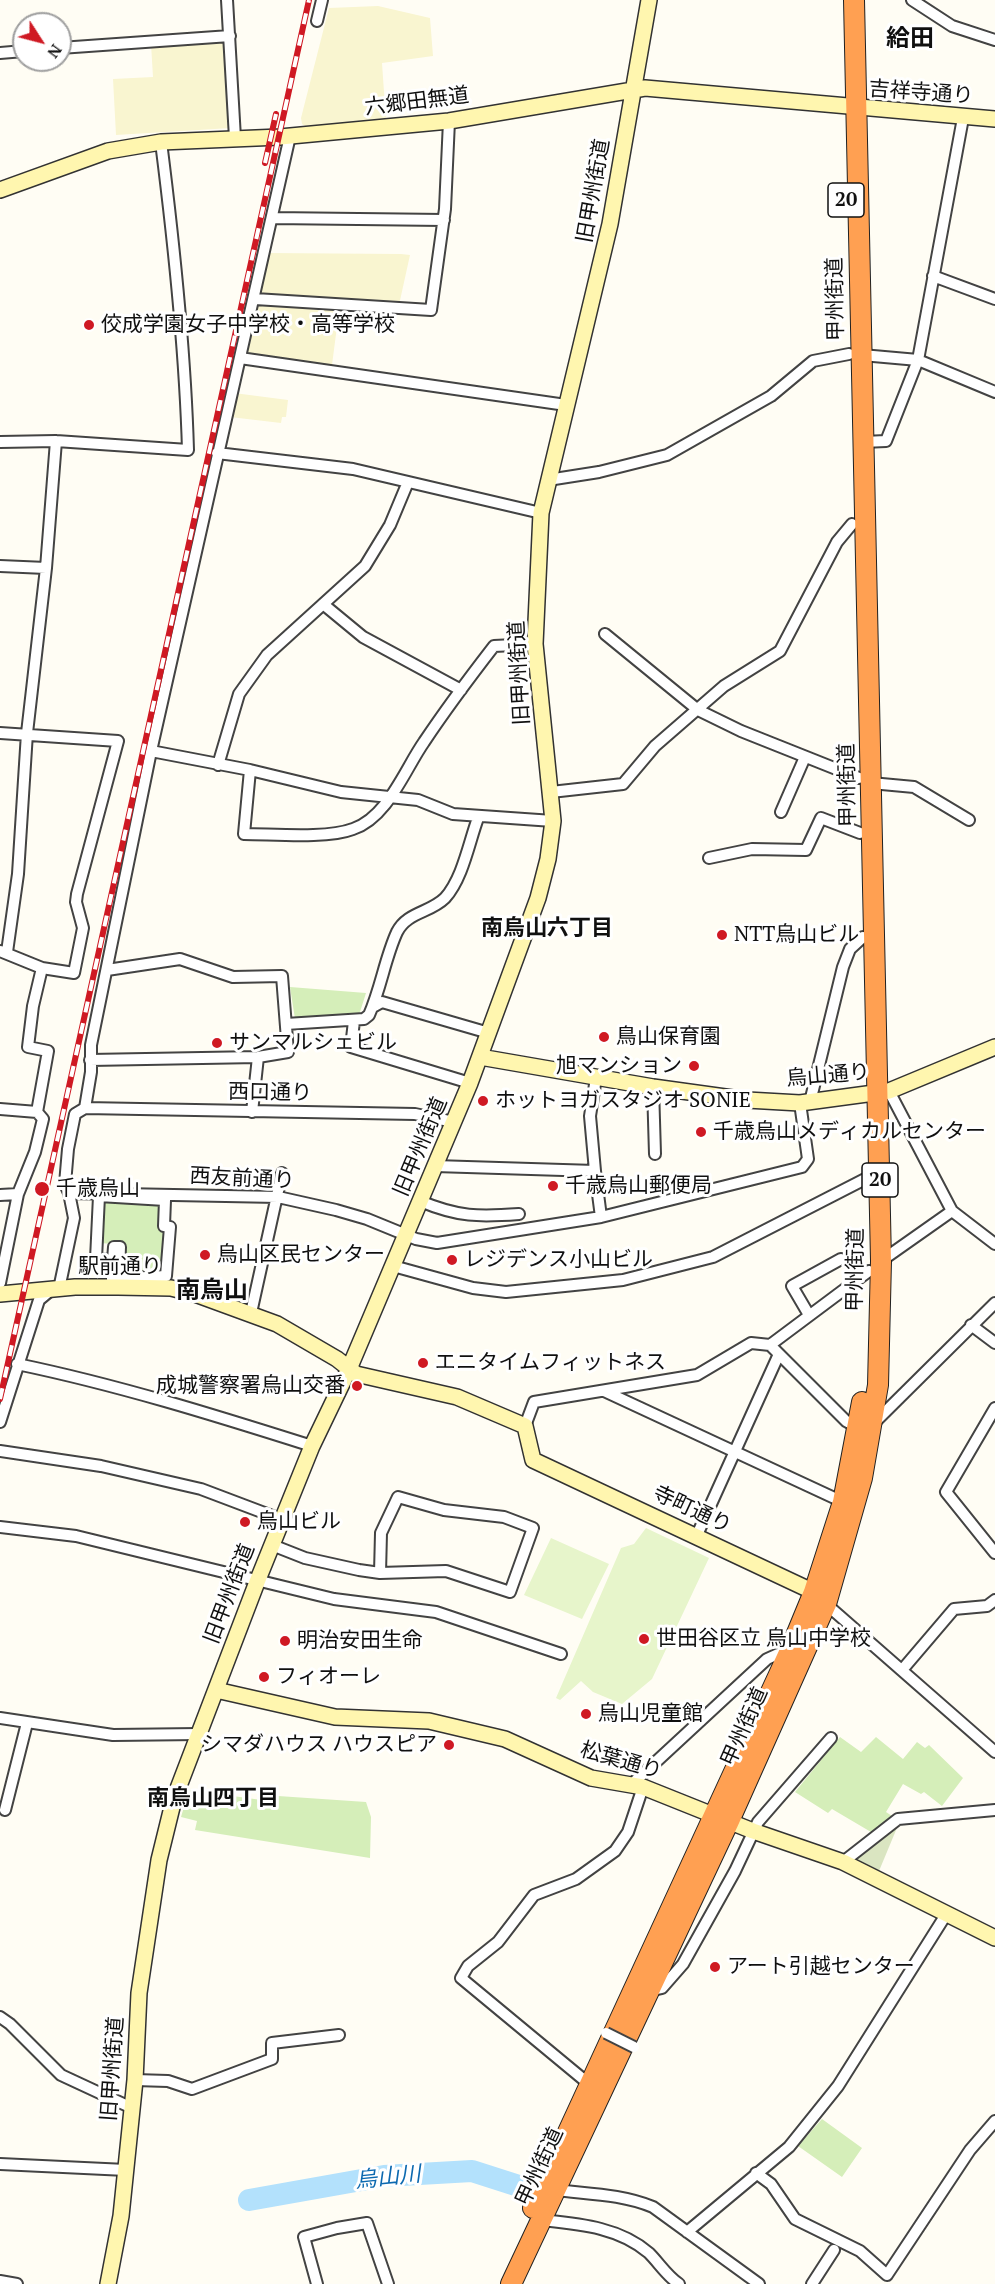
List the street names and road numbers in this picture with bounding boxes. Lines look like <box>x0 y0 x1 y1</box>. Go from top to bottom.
street label: 吉祥寺通り <box>868 77 974 109</box>
street label: 六郷田無道 <box>363 83 471 121</box>
street label: 旧甲州街道 <box>572 137 616 245</box>
road number: 20 <box>828 183 864 217</box>
street label: 甲州街道 <box>823 257 849 341</box>
street label: 旧甲州街道 <box>505 620 535 726</box>
street label: 甲州街道 <box>835 743 861 827</box>
street label: 烏山通り <box>785 1060 871 1092</box>
street label: 西口通り <box>228 1080 312 1106</box>
street label: 旧甲州街道 <box>389 1094 453 1200</box>
road number: 20 <box>862 1163 898 1197</box>
street label: 西友前通り <box>189 1164 295 1194</box>
street label: 甲州街道 <box>843 1228 869 1312</box>
street label: 駅前通り <box>78 1254 162 1280</box>
street label: 寺町通り <box>649 1481 735 1539</box>
street label: 旧甲州街道 <box>199 1540 261 1648</box>
street label: 甲州街道 <box>716 1684 774 1770</box>
street label: 松葉通り <box>577 1737 665 1785</box>
street label: 旧甲州街道 <box>97 2016 129 2122</box>
street label: 甲州街道 <box>511 2124 569 2210</box>

